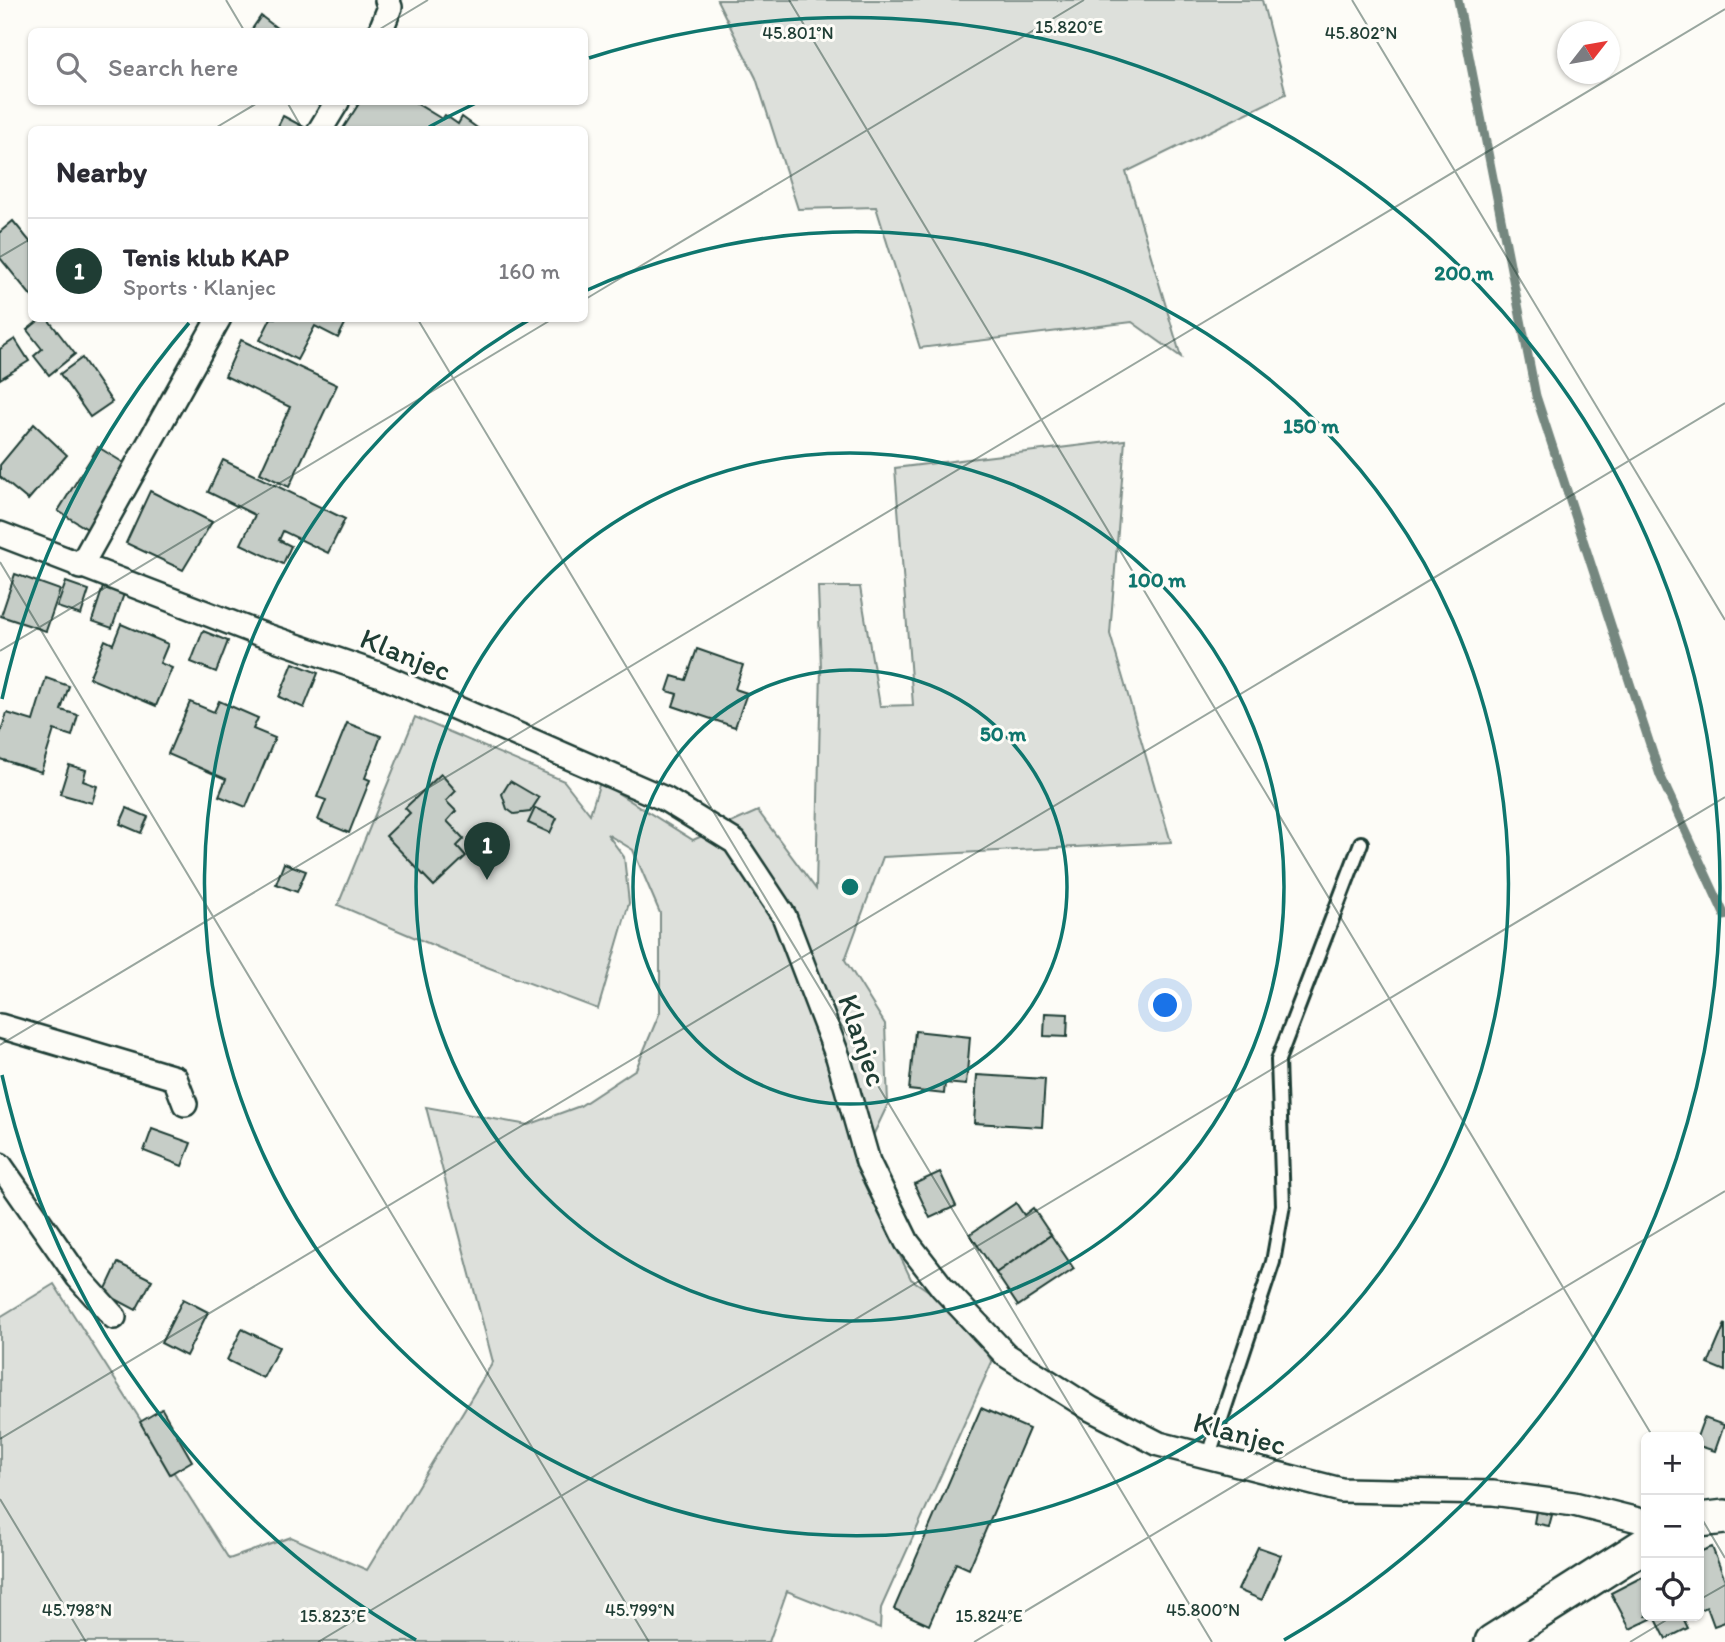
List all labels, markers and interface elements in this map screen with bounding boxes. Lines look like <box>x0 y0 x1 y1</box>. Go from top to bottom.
text: 15.820°E <box>1035 16 1103 38</box>
north arrow <box>1557 21 1620 84</box>
text: 45.801°N <box>762 22 834 44</box>
text: 45.802°N <box>1325 22 1397 44</box>
search box <box>28 28 588 105</box>
icon: search <box>52 48 90 86</box>
text: Search here <box>108 51 238 83</box>
text: Nearby <box>56 153 147 190</box>
text: Tenis klub KAP <box>123 241 289 273</box>
text: 1 <box>74 257 84 285</box>
text: 160 m <box>498 257 560 285</box>
text: 200 m <box>1434 260 1494 285</box>
text: Sports · Klanjec <box>123 273 276 301</box>
text: 150 m <box>1283 413 1339 438</box>
text: 100 m <box>1128 567 1186 592</box>
street label: Klanjec <box>355 619 457 689</box>
text: 50 m <box>980 721 1027 746</box>
pin: 1 <box>464 822 510 880</box>
centre of rings <box>838 875 862 899</box>
your location <box>1148 988 1182 1022</box>
street label: Klanjec <box>830 989 896 1091</box>
street label: Klanjec <box>1189 1403 1291 1463</box>
map controls <box>1641 1432 1704 1621</box>
button: + <box>1641 1432 1704 1495</box>
button: − <box>1641 1495 1704 1558</box>
button: locate <box>1641 1558 1704 1621</box>
text: 45.798°N <box>42 1599 112 1621</box>
text: 45.799°N <box>605 1599 675 1621</box>
text: 45.800°N <box>1166 1599 1240 1621</box>
text: 15.823°E <box>300 1605 366 1627</box>
text: 15.824°E <box>955 1605 1023 1627</box>

